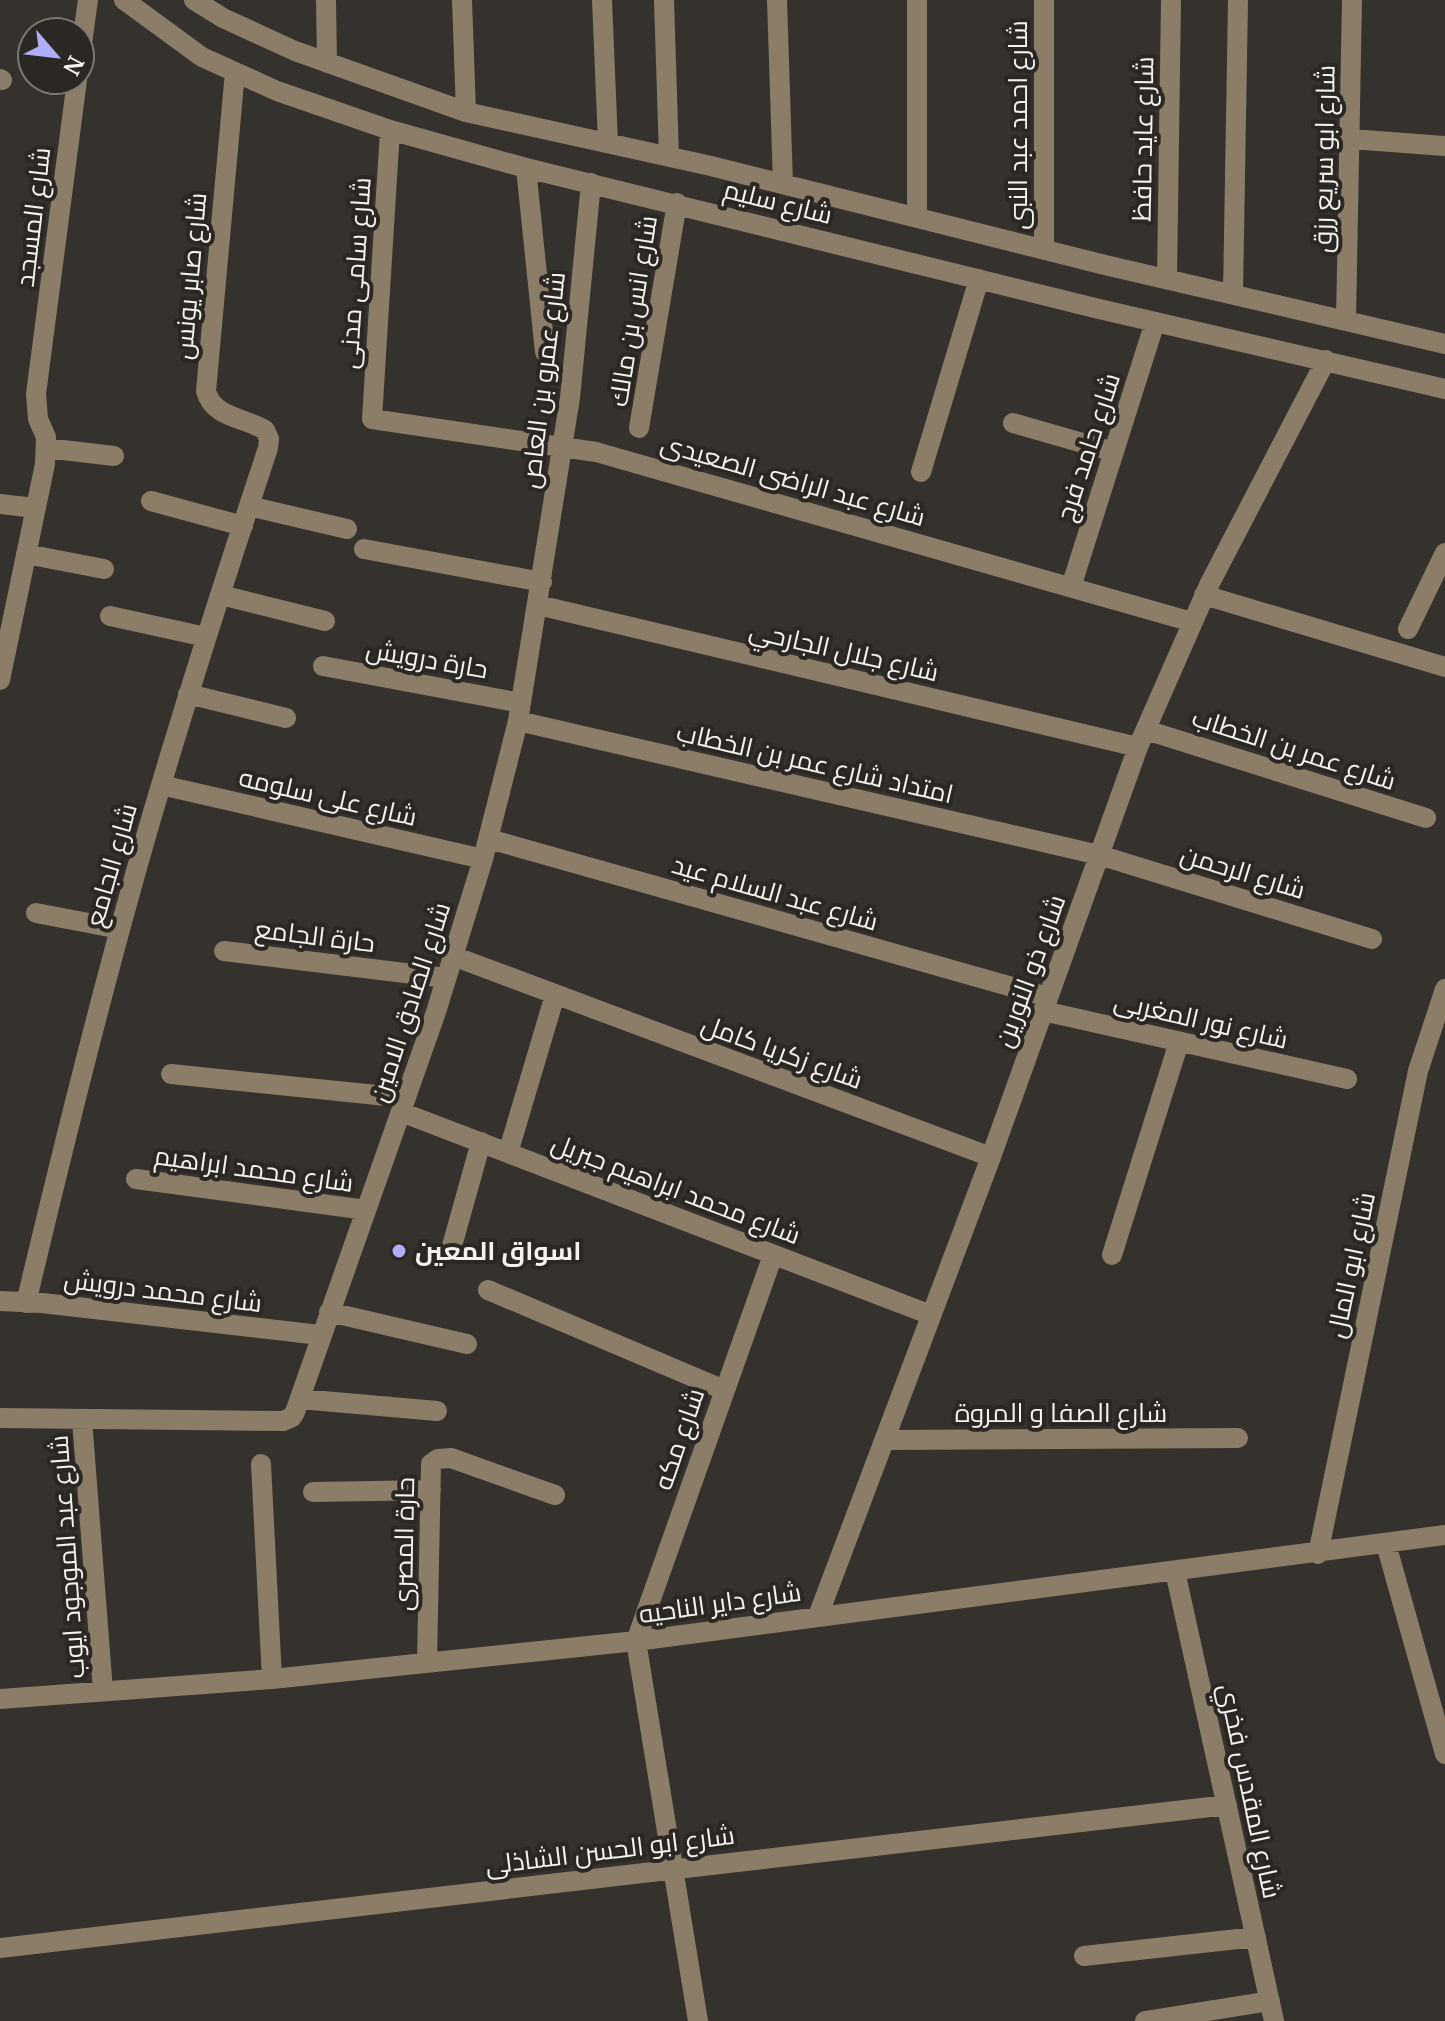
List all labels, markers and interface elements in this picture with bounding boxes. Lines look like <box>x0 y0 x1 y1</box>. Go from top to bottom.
north arrow <box>16 16 96 96</box>
street label: شارع احمد عبد النبى <box>1001 20 1035 230</box>
text: N <box>57 51 90 80</box>
street label: شارع عايد حافظ <box>1125 56 1161 222</box>
street label: شارع ابو سريع رزق <box>1305 65 1343 253</box>
street label: شارع المسجد <box>8 145 58 289</box>
street label: شارع سليم <box>720 172 836 233</box>
street label: شارع سامى مدنى <box>331 176 379 370</box>
street label: شارع صابر يونس <box>166 191 214 361</box>
street label: شارع انس بن مالك <box>601 213 665 409</box>
street label: شارع عمرو بن العاص <box>513 270 573 490</box>
street label: شارع حامد فرج <box>1048 368 1128 526</box>
street label: شارع عبد الراضى الصعيدى <box>657 426 929 534</box>
street label: شارع جلال الجارحي <box>745 613 942 693</box>
street label: حارة درويش <box>364 632 491 685</box>
street label: شارع عمر بن الخطاب <box>1188 700 1400 798</box>
street label: امتداد شارع عمر بن الخطاب <box>673 715 957 811</box>
street label: شارع على سلومه <box>236 760 420 834</box>
street label: شارع الجامع <box>77 799 145 931</box>
street label: شارع الرحمن <box>1177 837 1309 907</box>
street label: شارع عبد السلام عيد <box>668 847 882 940</box>
street label: شارع ذو النورين <box>987 890 1073 1052</box>
street label: شارع الصادق الامين <box>362 898 458 1106</box>
street label: حارة الجامع <box>253 912 377 960</box>
street label: شارع نور المغربى <box>1111 983 1291 1057</box>
street label: شارع زكريا كامل <box>697 1007 867 1097</box>
street label: شارع محمد ابراهيم جبريل <box>546 1126 805 1253</box>
street label: شارع محمد ابراهيم <box>152 1138 356 1201</box>
street label: شارع ابو المال <box>1319 1189 1383 1341</box>
place label: اسواق المعين <box>415 1234 581 1267</box>
marker: اسواق المعين <box>390 1242 408 1260</box>
street label: شارع محمد درويش <box>62 1262 264 1320</box>
street label: شارع مكه <box>646 1384 712 1494</box>
street label: شارع الصفا و المروة <box>955 1396 1167 1430</box>
street label: شارع عبد الموجود ايوب <box>42 1434 92 1680</box>
street label: حارة المصرى <box>386 1477 421 1611</box>
street label: شارع داير الناحيه <box>637 1575 803 1631</box>
street label: شارع المقدس فخري <box>1208 1680 1289 1902</box>
street label: شارع ابو الحسن الشاذلى <box>483 1818 737 1882</box>

